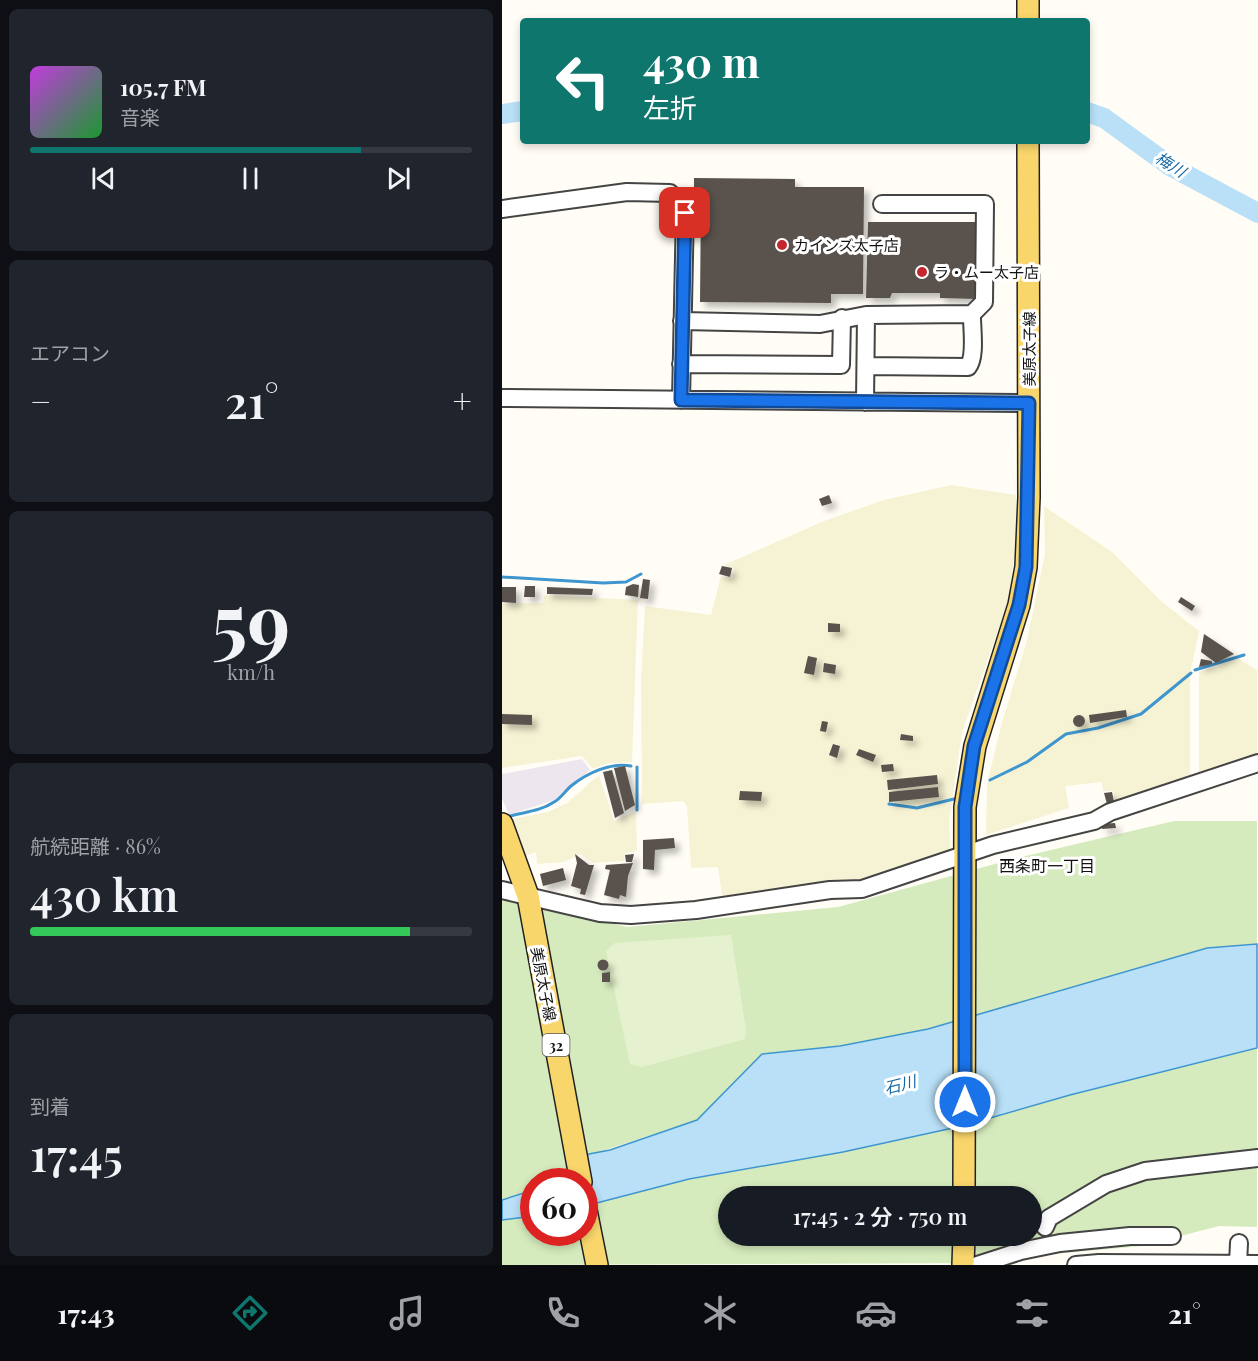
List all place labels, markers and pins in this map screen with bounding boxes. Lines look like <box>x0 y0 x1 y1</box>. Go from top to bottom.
pin <box>659 187 710 238</box>
place label: カインズ太子店 <box>794 235 899 255</box>
marker: カインズ太子店 <box>775 238 789 252</box>
place label: ラ・ムー太子店 <box>934 262 1039 282</box>
marker: ラ・ムー太子店 <box>915 265 929 279</box>

